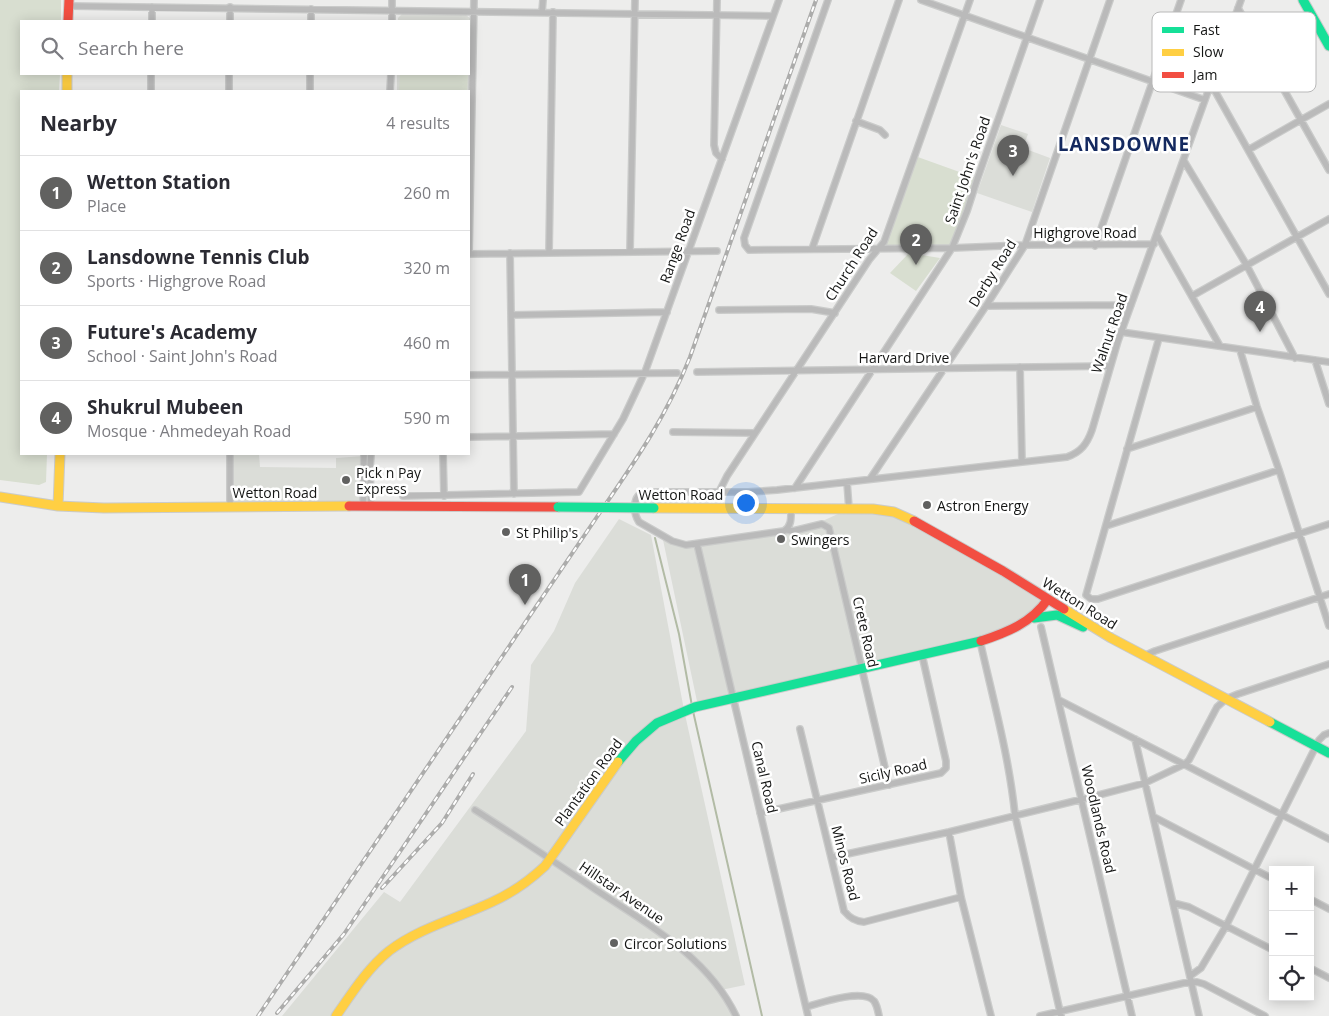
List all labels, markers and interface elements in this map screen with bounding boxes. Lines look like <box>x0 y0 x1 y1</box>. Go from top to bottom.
legend <box>1152 12 1316 92</box>
search box <box>20 20 470 75</box>
text: Fast <box>1193 20 1220 39</box>
icon: search <box>38 34 66 62</box>
text: Search here <box>78 35 184 61</box>
text: Slow <box>1193 42 1224 61</box>
text: Jam <box>1191 65 1218 84</box>
text: Nearby <box>40 109 117 137</box>
text: 4 results <box>386 112 450 134</box>
street label: Saint John's Road <box>940 114 994 226</box>
district label: LANSDOWNE <box>1058 131 1190 157</box>
pin: 3 <box>997 135 1029 176</box>
text: Wetton Station <box>87 169 231 195</box>
text: 1 <box>51 182 61 204</box>
text: 260 m <box>404 182 450 204</box>
text: Place <box>87 195 126 217</box>
street label: Range Road <box>655 206 699 286</box>
street label: Highgrove Road <box>1033 223 1137 242</box>
street label: Church Road <box>820 224 882 304</box>
pin: 2 <box>900 224 932 265</box>
street label: Derby Road <box>964 236 1020 310</box>
text: Lansdowne Tennis Club <box>87 244 310 270</box>
text: 2 <box>51 257 61 279</box>
text: 320 m <box>404 257 450 279</box>
text: Sports · Highgrove Road <box>87 270 266 292</box>
street label: Walnut Road <box>1086 290 1132 376</box>
pin: 4 <box>1244 291 1276 332</box>
text: Future's Academy <box>87 319 257 345</box>
text: 3 <box>51 332 61 354</box>
text: 460 m <box>404 332 450 354</box>
text: School · Saint John's Road <box>87 345 277 367</box>
street label: Harvard Drive <box>859 348 950 367</box>
text: Shukrul Mubeen <box>87 394 243 420</box>
text: 4 <box>51 407 61 429</box>
text: 590 m <box>404 407 450 429</box>
text: Mosque · Ahmedeyah Road <box>87 420 291 442</box>
place label: Pick n Pay Express <box>356 463 422 498</box>
marker: Pick n Pay Express <box>340 474 352 486</box>
street label: Wetton Road <box>233 483 317 502</box>
street label: Wetton Road <box>639 485 723 504</box>
your location <box>733 490 759 516</box>
place label: Astron Energy <box>937 496 1029 515</box>
marker: Astron Energy <box>921 499 933 511</box>
place label: St Philip's <box>516 523 579 542</box>
marker: St Philip's <box>500 526 512 538</box>
place label: Swingers <box>791 530 850 549</box>
marker: Swingers <box>775 533 787 545</box>
pin: 1 <box>509 564 541 605</box>
street label: Wetton Road <box>1039 572 1121 634</box>
street label: Crete Road <box>849 595 883 669</box>
street label: Plantation Road <box>550 734 626 830</box>
street label: Canal Road <box>747 739 783 815</box>
street label: Sicily Road <box>857 754 929 788</box>
street label: Woodlands Road <box>1077 763 1121 875</box>
street label: Minos Road <box>827 823 865 903</box>
street label: Hillstar Avenue <box>576 857 668 927</box>
map controls <box>1269 866 1314 1001</box>
button: + <box>1269 866 1314 911</box>
button: − <box>1269 911 1314 956</box>
place label: Circor Solutions <box>624 934 727 953</box>
marker: Circor Solutions <box>608 937 620 949</box>
button: locate <box>1269 956 1314 1001</box>

